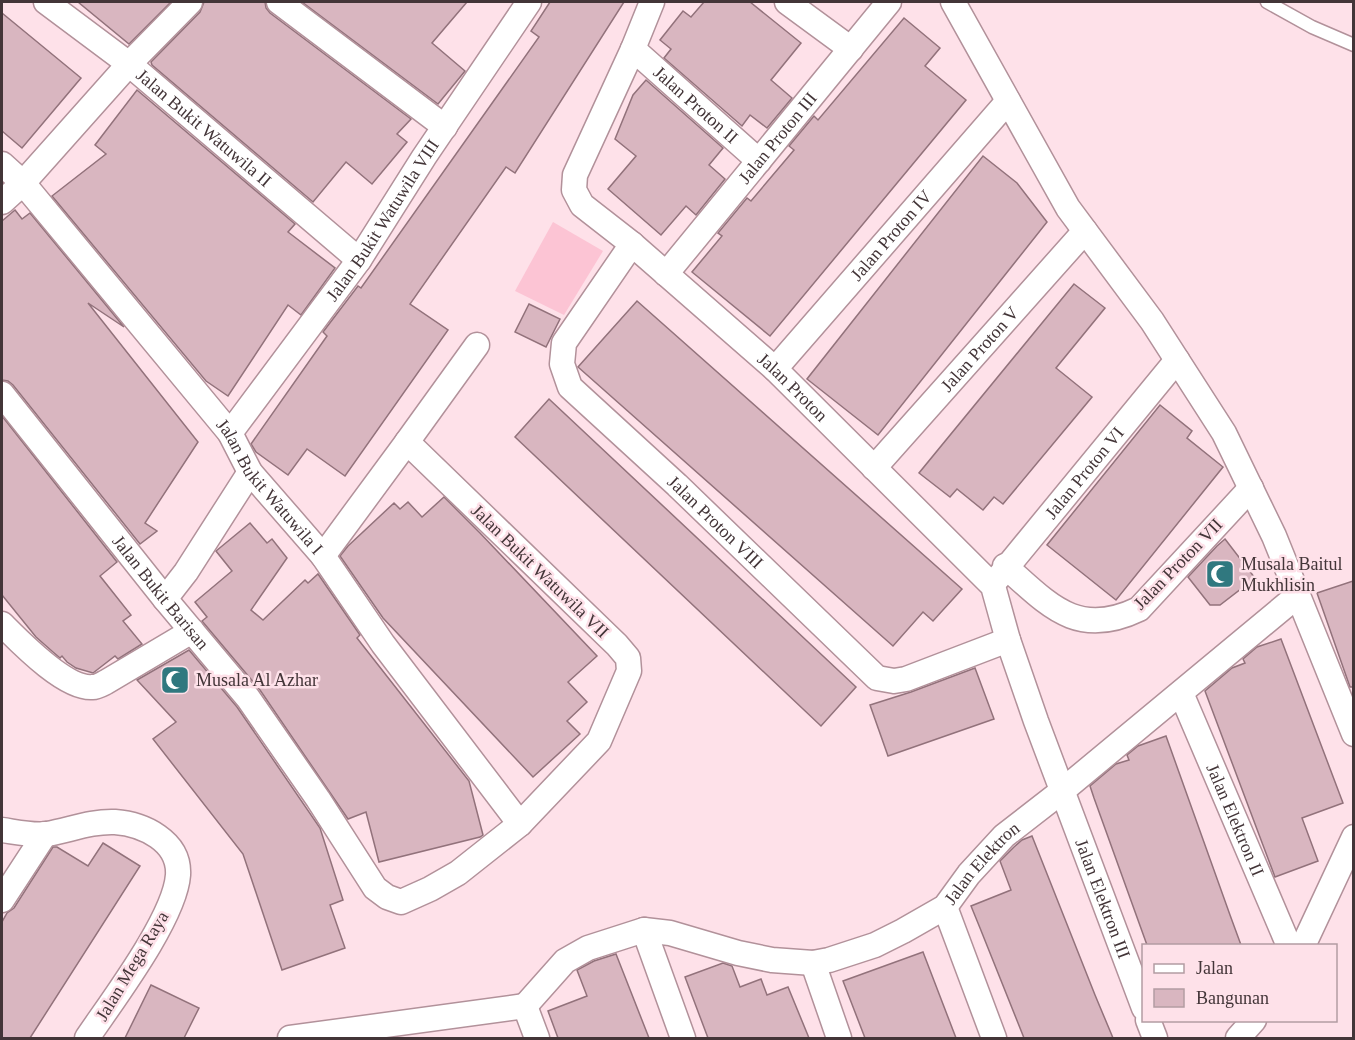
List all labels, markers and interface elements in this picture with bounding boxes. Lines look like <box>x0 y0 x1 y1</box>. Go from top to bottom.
street label: Jalan Proton II <box>650 62 742 148</box>
street label: Jalan Bukit Watuwila II <box>132 65 275 191</box>
street label: Jalan Proton III <box>734 88 821 188</box>
street label: Jalan Bukit Watuwila VIII <box>322 136 443 305</box>
street label: Jalan Proton IV <box>846 186 936 285</box>
street label: Jalan Proton V <box>937 303 1023 396</box>
street label: Jalan Proton <box>754 349 832 425</box>
street label: Jalan Bukit Watuwila I <box>213 415 327 558</box>
street label: Jalan Proton VI <box>1041 423 1128 523</box>
street label: Jalan Proton VIII <box>664 472 767 573</box>
street label: Jalan Bukit Watuwila VII <box>467 500 613 642</box>
street label: Jalan Proton VII <box>1130 514 1226 614</box>
street label: Jalan Bukit Barisan <box>108 531 213 653</box>
place label: Musala Baitul Mukhlisin <box>1241 554 1343 595</box>
mosque icon: Musala Baitul Mukhlisin <box>1204 558 1236 590</box>
mosque icon: Musala Al Azhar <box>159 664 191 696</box>
place label: Musala Al Azhar <box>196 670 318 690</box>
street label: Jalan Elektron II <box>1202 761 1268 879</box>
street label: Jalan Elektron <box>940 818 1023 908</box>
street label: Jalan Elektron III <box>1071 836 1134 961</box>
street label: Jalan Mega Raya <box>92 908 172 1024</box>
legend <box>1142 944 1337 1022</box>
text: Jalan <box>1196 958 1233 978</box>
text: Bangunan <box>1196 988 1269 1008</box>

